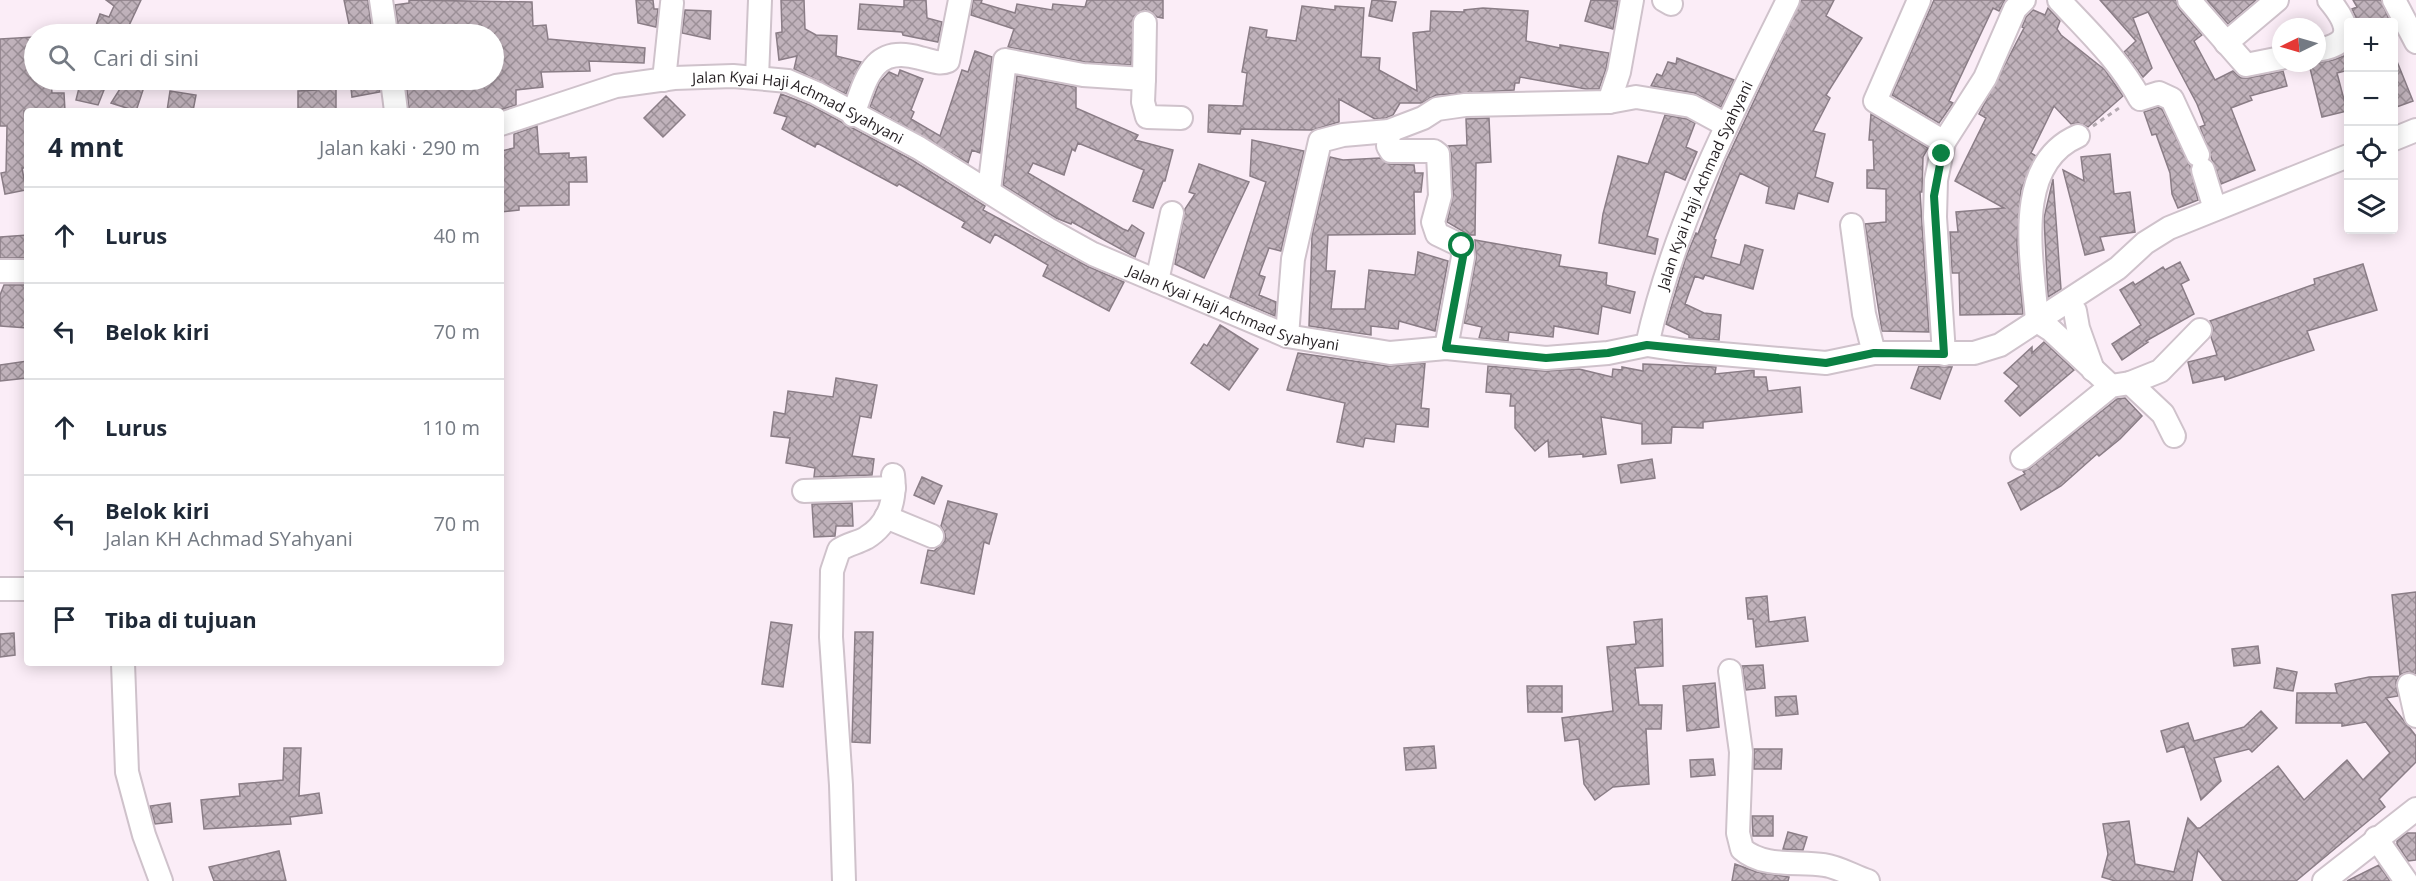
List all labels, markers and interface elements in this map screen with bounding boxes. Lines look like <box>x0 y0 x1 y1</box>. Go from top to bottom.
north arrow <box>2272 18 2326 72</box>
map controls <box>2344 18 2398 234</box>
button: + <box>2344 18 2398 72</box>
search box <box>24 24 504 90</box>
icon: search <box>45 41 78 74</box>
text: Cari di sini <box>93 42 199 72</box>
street label: Jalan Kyai Haji Achmad Syahyani <box>690 66 907 148</box>
button: − <box>2344 72 2398 126</box>
street label: Jalan Kyai Haji Achmad Syahyani <box>1652 77 1757 294</box>
button: locate <box>2344 126 2398 180</box>
text: 4 mnt <box>48 129 124 165</box>
text: Jalan kaki · 290 m <box>319 134 480 161</box>
route end <box>1928 140 1954 166</box>
button: layers <box>2344 180 2398 234</box>
icon: ahead <box>48 219 81 252</box>
text: Lurus <box>105 220 167 250</box>
text: 40 m <box>433 222 480 249</box>
route start <box>1448 232 1474 258</box>
street label: Jalan Kyai Haji Achmad Syahyani <box>1123 259 1341 354</box>
icon: left <box>48 315 81 348</box>
text: Belok kiri <box>105 316 210 346</box>
text: 70 m <box>433 318 480 345</box>
icon: ahead <box>48 411 81 444</box>
text: Lurus <box>105 412 167 442</box>
text: 110 m <box>422 414 480 441</box>
text: Belok kiri <box>105 495 210 525</box>
icon: left <box>48 507 81 540</box>
text: 70 m <box>433 510 480 537</box>
text: Jalan KH Achmad SYahyani <box>105 525 353 552</box>
icon: arrive <box>48 603 81 636</box>
text: Tiba di tujuan <box>105 604 257 634</box>

